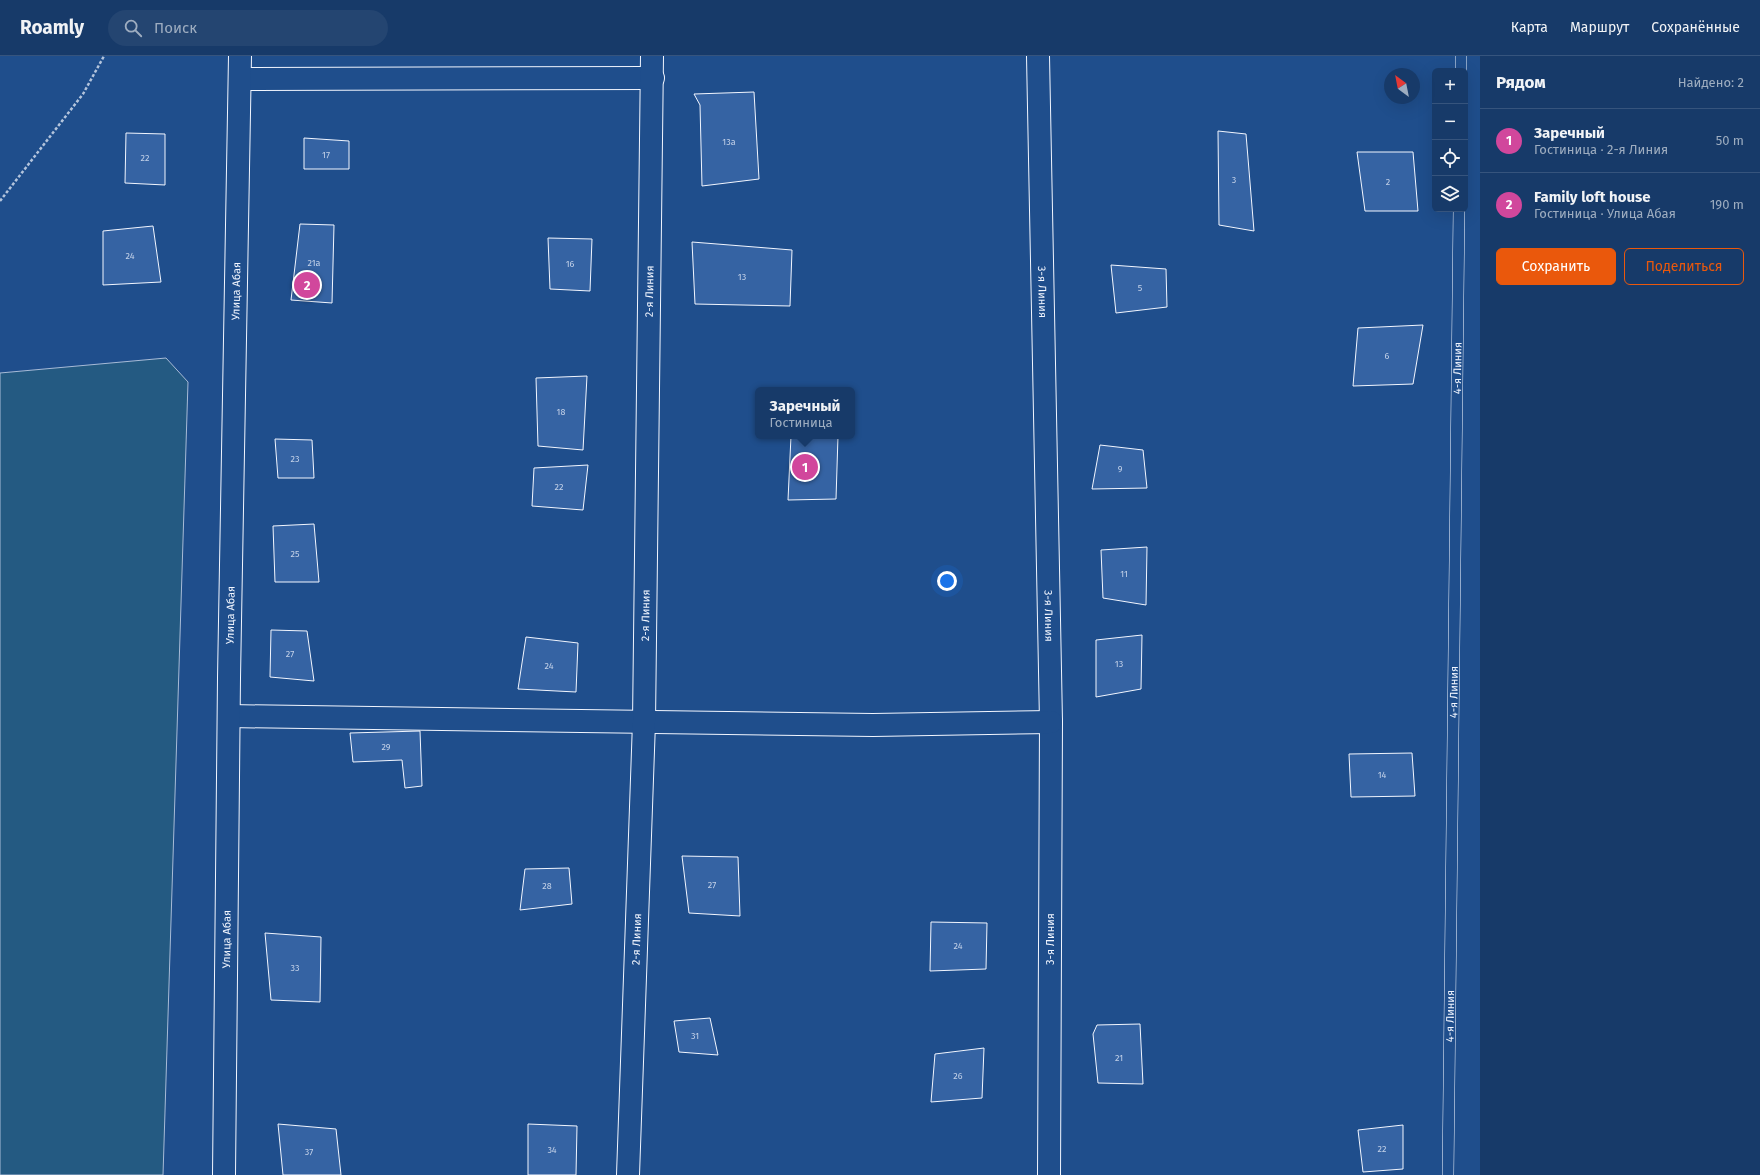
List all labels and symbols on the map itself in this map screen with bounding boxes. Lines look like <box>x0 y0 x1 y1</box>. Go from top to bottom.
north arrow <box>1384 68 1420 104</box>
house number: 13а <box>722 137 736 147</box>
house number: 17 <box>322 150 330 160</box>
house number: 22 <box>141 153 149 163</box>
house number: 3 <box>1232 175 1236 185</box>
house number: 2 <box>1386 177 1390 187</box>
house number: 24 <box>125 251 135 261</box>
house number: 21а <box>307 258 321 268</box>
house number: 16 <box>566 259 575 269</box>
street label: Улица Абая <box>229 262 243 320</box>
street label: 2-я Линия <box>643 265 656 317</box>
street label: 3-я Линия <box>1035 266 1049 318</box>
pin: 2 <box>294 270 320 300</box>
house number: 13 <box>738 272 746 282</box>
house number: 5 <box>1138 283 1143 293</box>
street label: 4-я Линия <box>1451 342 1464 394</box>
house number: 6 <box>1385 351 1390 361</box>
house number: 18 <box>557 407 565 417</box>
pin: 1 <box>792 452 818 482</box>
house number: 23 <box>291 454 299 464</box>
house number: 9 <box>1118 464 1123 474</box>
house number: 22 <box>555 482 563 492</box>
house number: 25 <box>291 549 300 559</box>
house number: 11 <box>1120 569 1128 579</box>
your location <box>937 571 957 591</box>
street label: Улица Абая <box>224 586 238 644</box>
street label: 2-я Линия <box>639 589 653 641</box>
street label: 3-я Линия <box>1041 590 1055 642</box>
house number: 27 <box>286 649 294 659</box>
house number: 13 <box>1115 659 1123 669</box>
house number: 24 <box>544 661 554 671</box>
street label: 4-я Линия <box>1447 666 1461 718</box>
house number: 29 <box>381 742 391 752</box>
house number: 14 <box>1378 770 1387 780</box>
house number: 27 <box>708 880 716 890</box>
house number: 28 <box>542 881 552 891</box>
street label: Улица Абая <box>220 910 234 968</box>
street label: 2-я Линия <box>629 913 644 965</box>
street label: 3-я Линия <box>1044 913 1057 965</box>
house number: 24 <box>953 941 963 951</box>
house number: 33 <box>291 963 299 973</box>
street label: 4-я Линия <box>1444 990 1457 1042</box>
house number: 31 <box>691 1031 699 1041</box>
house number: 21 <box>1115 1053 1123 1063</box>
house number: 26 <box>953 1071 963 1081</box>
house number: 22 <box>1378 1144 1386 1154</box>
house number: 34 <box>547 1145 557 1155</box>
house number: 37 <box>305 1147 313 1157</box>

